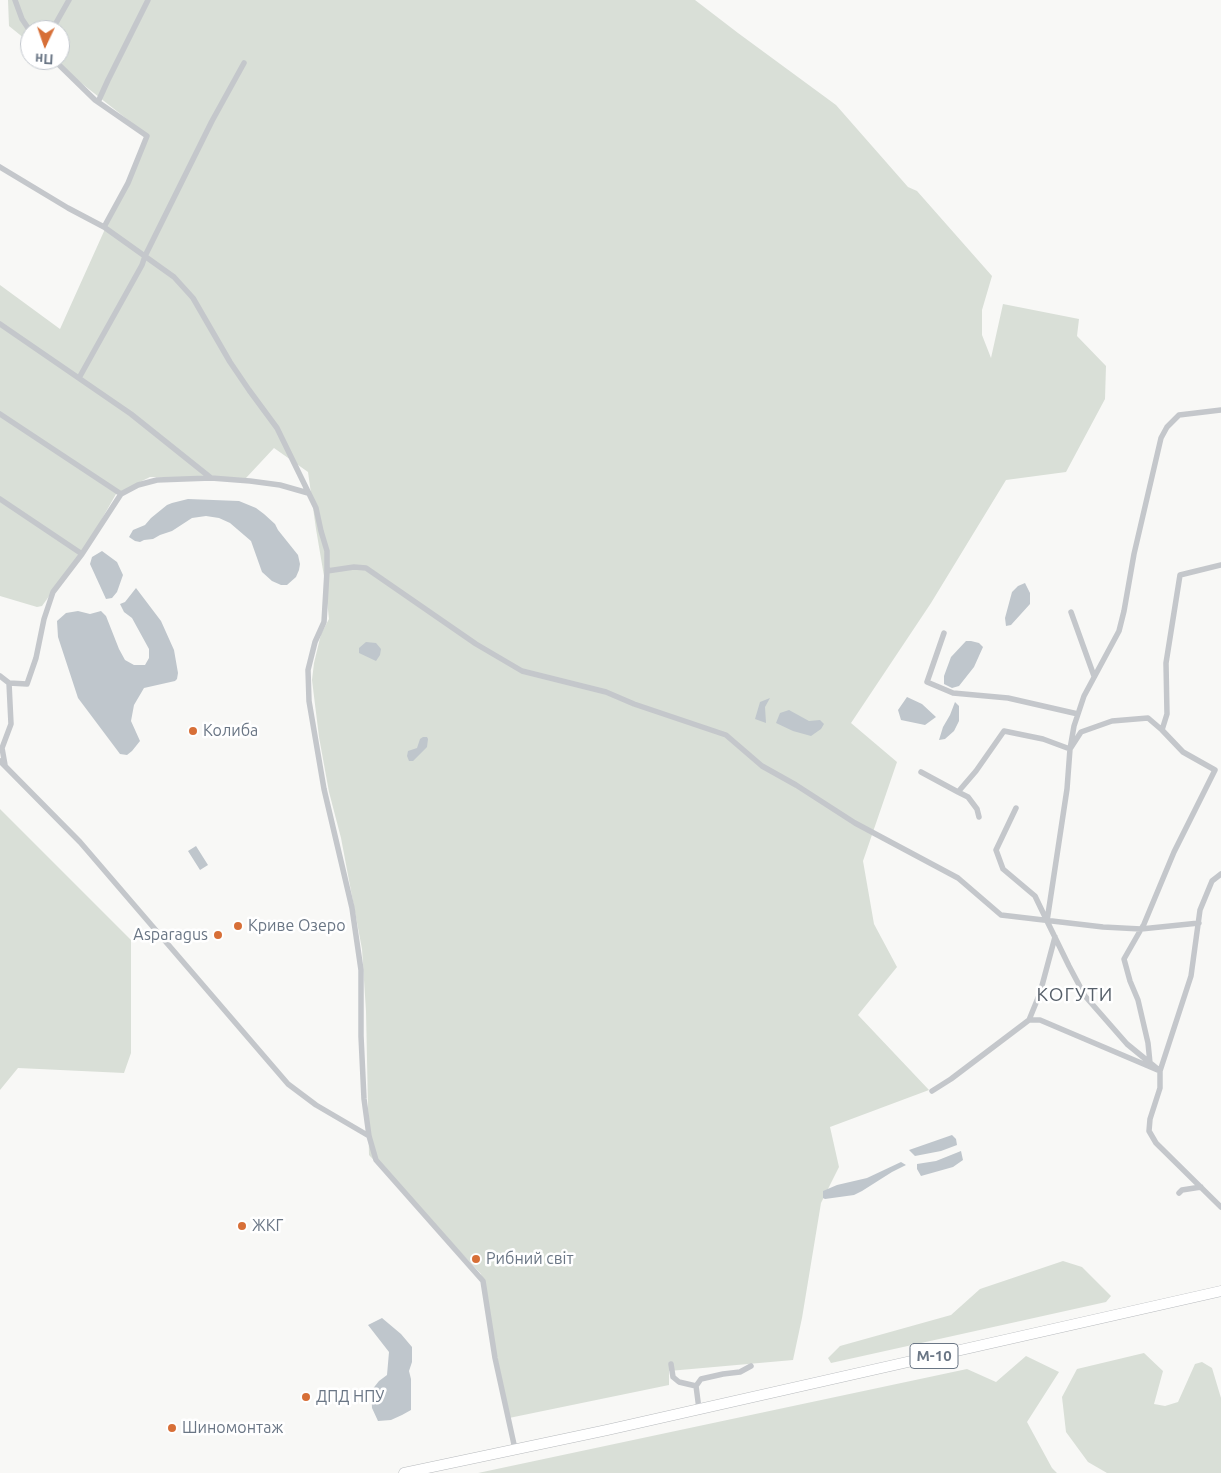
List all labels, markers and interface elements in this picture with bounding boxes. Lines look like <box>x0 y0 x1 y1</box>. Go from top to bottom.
north arrow <box>20 20 70 70</box>
text: Пн <box>35 51 54 67</box>
place label: Колиба <box>203 721 258 741</box>
marker: Колиба <box>187 725 199 737</box>
place label: Криве Озеро <box>248 916 346 936</box>
marker: Криве Озеро <box>232 920 244 932</box>
place label: Asparagus <box>133 925 208 945</box>
marker: Asparagus <box>212 929 224 941</box>
district label: КОГУТИ <box>1036 984 1114 1006</box>
place label: ЖКГ <box>252 1216 283 1236</box>
marker: ЖКГ <box>236 1220 248 1232</box>
place label: Рибний світ <box>486 1249 574 1269</box>
marker: Рибний світ <box>470 1253 482 1265</box>
road number: М-10 <box>910 1344 958 1368</box>
place label: ДПД НПУ <box>316 1387 384 1407</box>
marker: ДПД НПУ <box>300 1391 312 1403</box>
place label: Шиномонтаж <box>182 1418 283 1438</box>
marker: Шиномонтаж <box>166 1422 178 1434</box>

